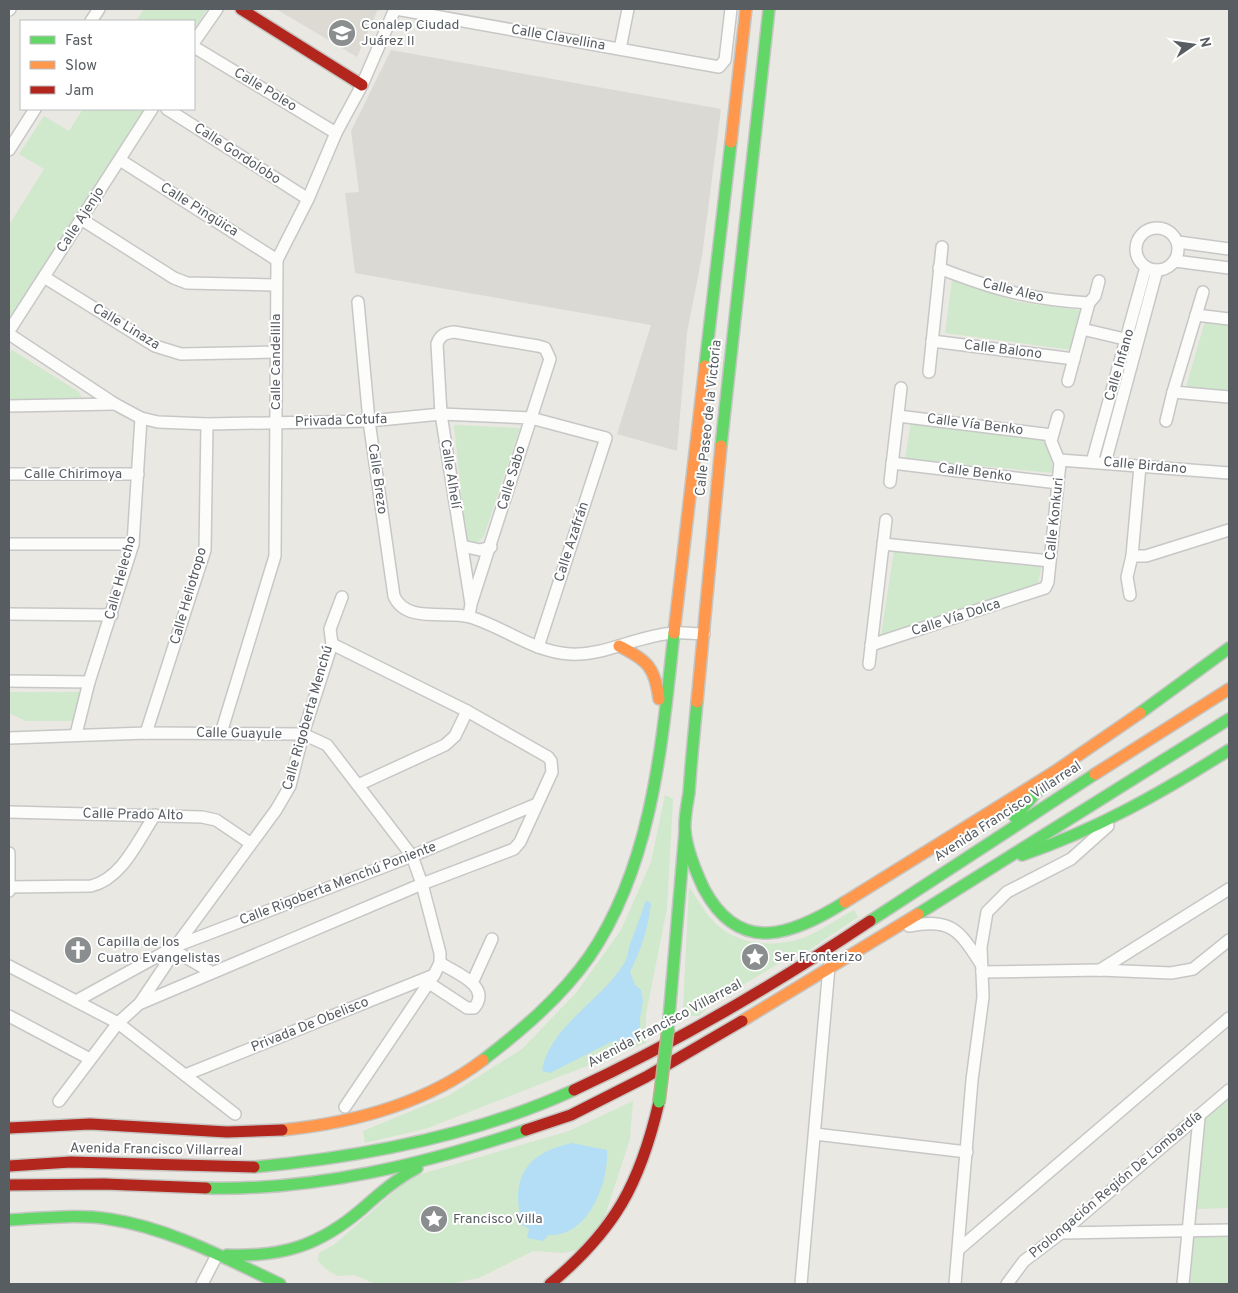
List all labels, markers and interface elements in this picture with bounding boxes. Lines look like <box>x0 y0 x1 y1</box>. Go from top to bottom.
place label: Conalep Ciudad Juárez II <box>361 17 459 50</box>
school or university icon: Conalep Ciudad Juárez II <box>327 18 357 48</box>
legend <box>20 20 195 110</box>
north arrow <box>1168 20 1218 70</box>
street label: Calle Clavellina <box>510 21 606 55</box>
text: Fast <box>65 32 93 51</box>
text: N <box>1195 36 1214 49</box>
text: Slow <box>65 57 97 76</box>
street label: Calle Poleo <box>230 65 300 116</box>
text: Jam <box>65 82 94 101</box>
street label: Calle Gordolobo <box>190 120 284 188</box>
street label: Calle Pingüica <box>157 179 241 241</box>
street label: Calle Ajenjo <box>53 184 109 256</box>
street label: Calle Aleo <box>980 275 1046 307</box>
street label: Calle Linaza <box>89 300 163 354</box>
street label: Calle Candelilla <box>268 314 285 410</box>
street label: Calle Infano <box>1102 327 1138 403</box>
street label: Calle Balono <box>963 337 1043 363</box>
street label: Calle Paseo de la Victoria <box>692 339 726 497</box>
street label: Privada Cotufa <box>295 411 387 431</box>
street label: Calle Vía Benko <box>926 411 1024 439</box>
street label: Calle Alhelí <box>436 438 464 511</box>
street label: Calle Brezo <box>364 443 390 516</box>
street label: Calle Sabo <box>494 444 530 512</box>
street label: Calle Birdano <box>1103 454 1188 478</box>
street label: Calle Benko <box>937 460 1013 486</box>
street label: Calle Chirimoya <box>24 466 122 483</box>
street label: Calle Konkuri <box>1042 477 1068 561</box>
street label: Calle Azafrán <box>551 500 593 584</box>
street label: Calle Helecho <box>102 534 140 622</box>
street label: Calle Heliotropo <box>167 545 211 647</box>
street label: Calle Vía Dolca <box>909 596 1003 640</box>
street label: Calle Rigoberta Menchú <box>279 644 337 792</box>
street label: Calle Guayule <box>196 725 282 743</box>
street label: Avenida Francisco Villarreal <box>931 758 1085 866</box>
street label: Calle Prado Alto <box>83 806 184 824</box>
street label: Calle Rigoberta Menchú Poniente <box>237 839 439 929</box>
place label: Capilla de los Cuatro Evangelistas <box>97 934 220 967</box>
church icon: Capilla de los Cuatro Evangelistas <box>63 935 93 965</box>
place icon: Ser Fronterizo <box>740 942 770 972</box>
place label: Ser Fronterizo <box>774 949 863 966</box>
street label: Avenida Francisco Villarreal <box>585 976 745 1072</box>
street label: Privada De Obelisco <box>249 994 371 1056</box>
street label: Prolongación Región De Lombardía <box>1026 1108 1206 1262</box>
street label: Avenida Francisco Villarreal <box>70 1140 242 1160</box>
place icon: Francisco Villa <box>419 1204 449 1234</box>
place label: Francisco Villa <box>453 1211 543 1228</box>

